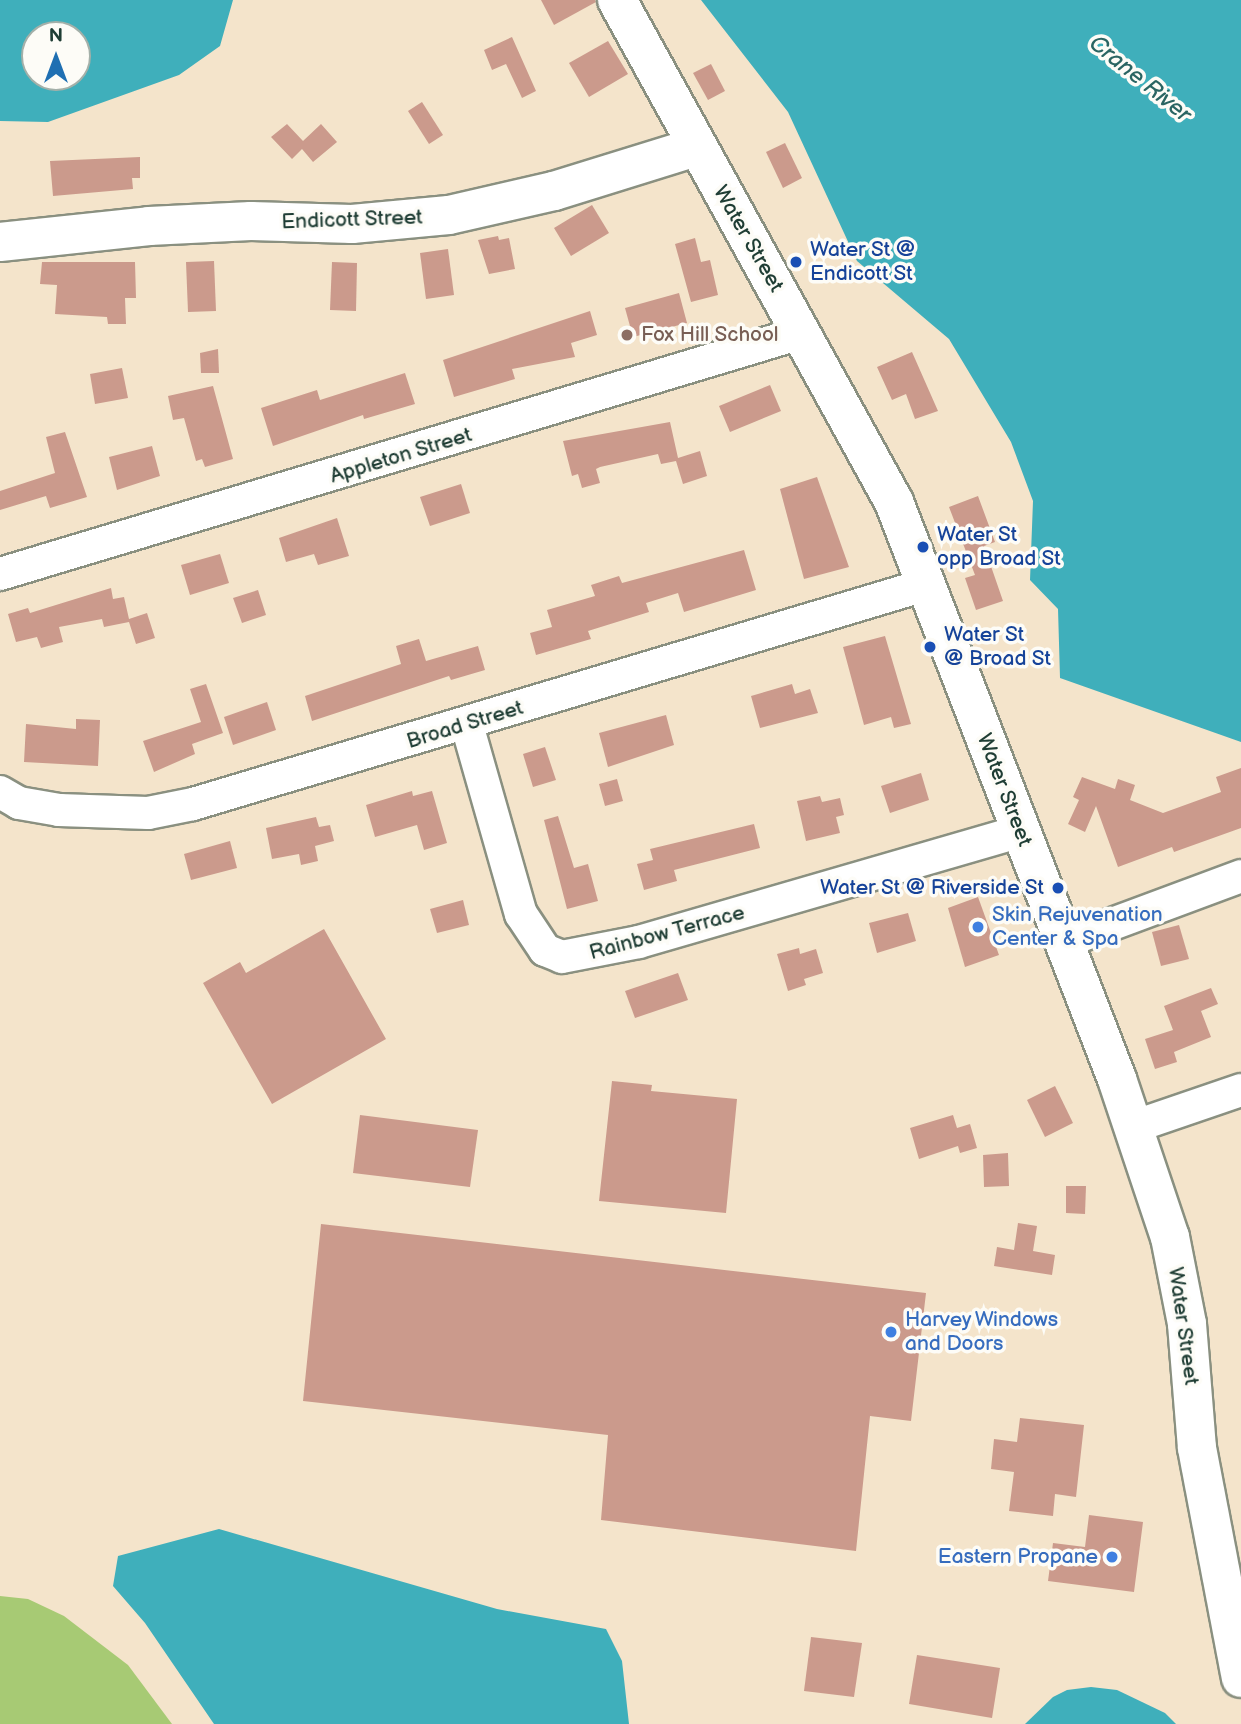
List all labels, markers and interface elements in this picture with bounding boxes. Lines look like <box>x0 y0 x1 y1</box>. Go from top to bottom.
north arrow <box>21 21 91 91</box>
text: N <box>49 25 63 48</box>
water label: Crane River <box>1083 30 1197 128</box>
street label: Water Street <box>707 181 789 297</box>
street label: Endicott Street <box>281 205 423 235</box>
place label: Water St @ Endicott St <box>810 237 916 287</box>
marker: Water St @ Endicott St <box>788 254 804 270</box>
place label: Fox Hill School <box>641 322 779 348</box>
marker: Fox Hill School <box>619 327 635 343</box>
street label: Appleton Street <box>327 422 475 490</box>
place label: Water St opp Broad St <box>937 522 1061 572</box>
marker: Water St opp Broad St <box>915 539 931 555</box>
place label: Water St @ Broad St <box>944 622 1051 672</box>
marker: Water St @ Broad St <box>922 639 938 655</box>
street label: Broad Street <box>404 695 526 755</box>
street label: Water Street <box>971 730 1037 850</box>
place label: Water St @ Riverside St <box>819 875 1044 901</box>
marker: Water St @ Riverside St <box>1050 880 1066 896</box>
street label: Rainbow Terrace <box>586 900 748 966</box>
place label: Skin Rejuvenation Center & Spa <box>992 902 1163 952</box>
marker: Skin Rejuvenation Center & Spa <box>970 919 986 935</box>
street label: Water Street <box>1162 1265 1204 1387</box>
place label: Harvey Windows and Doors <box>905 1307 1060 1357</box>
marker: Harvey Windows and Doors <box>883 1324 899 1340</box>
place label: Eastern Propane <box>938 1544 1098 1570</box>
marker: Eastern Propane <box>1104 1549 1120 1565</box>

